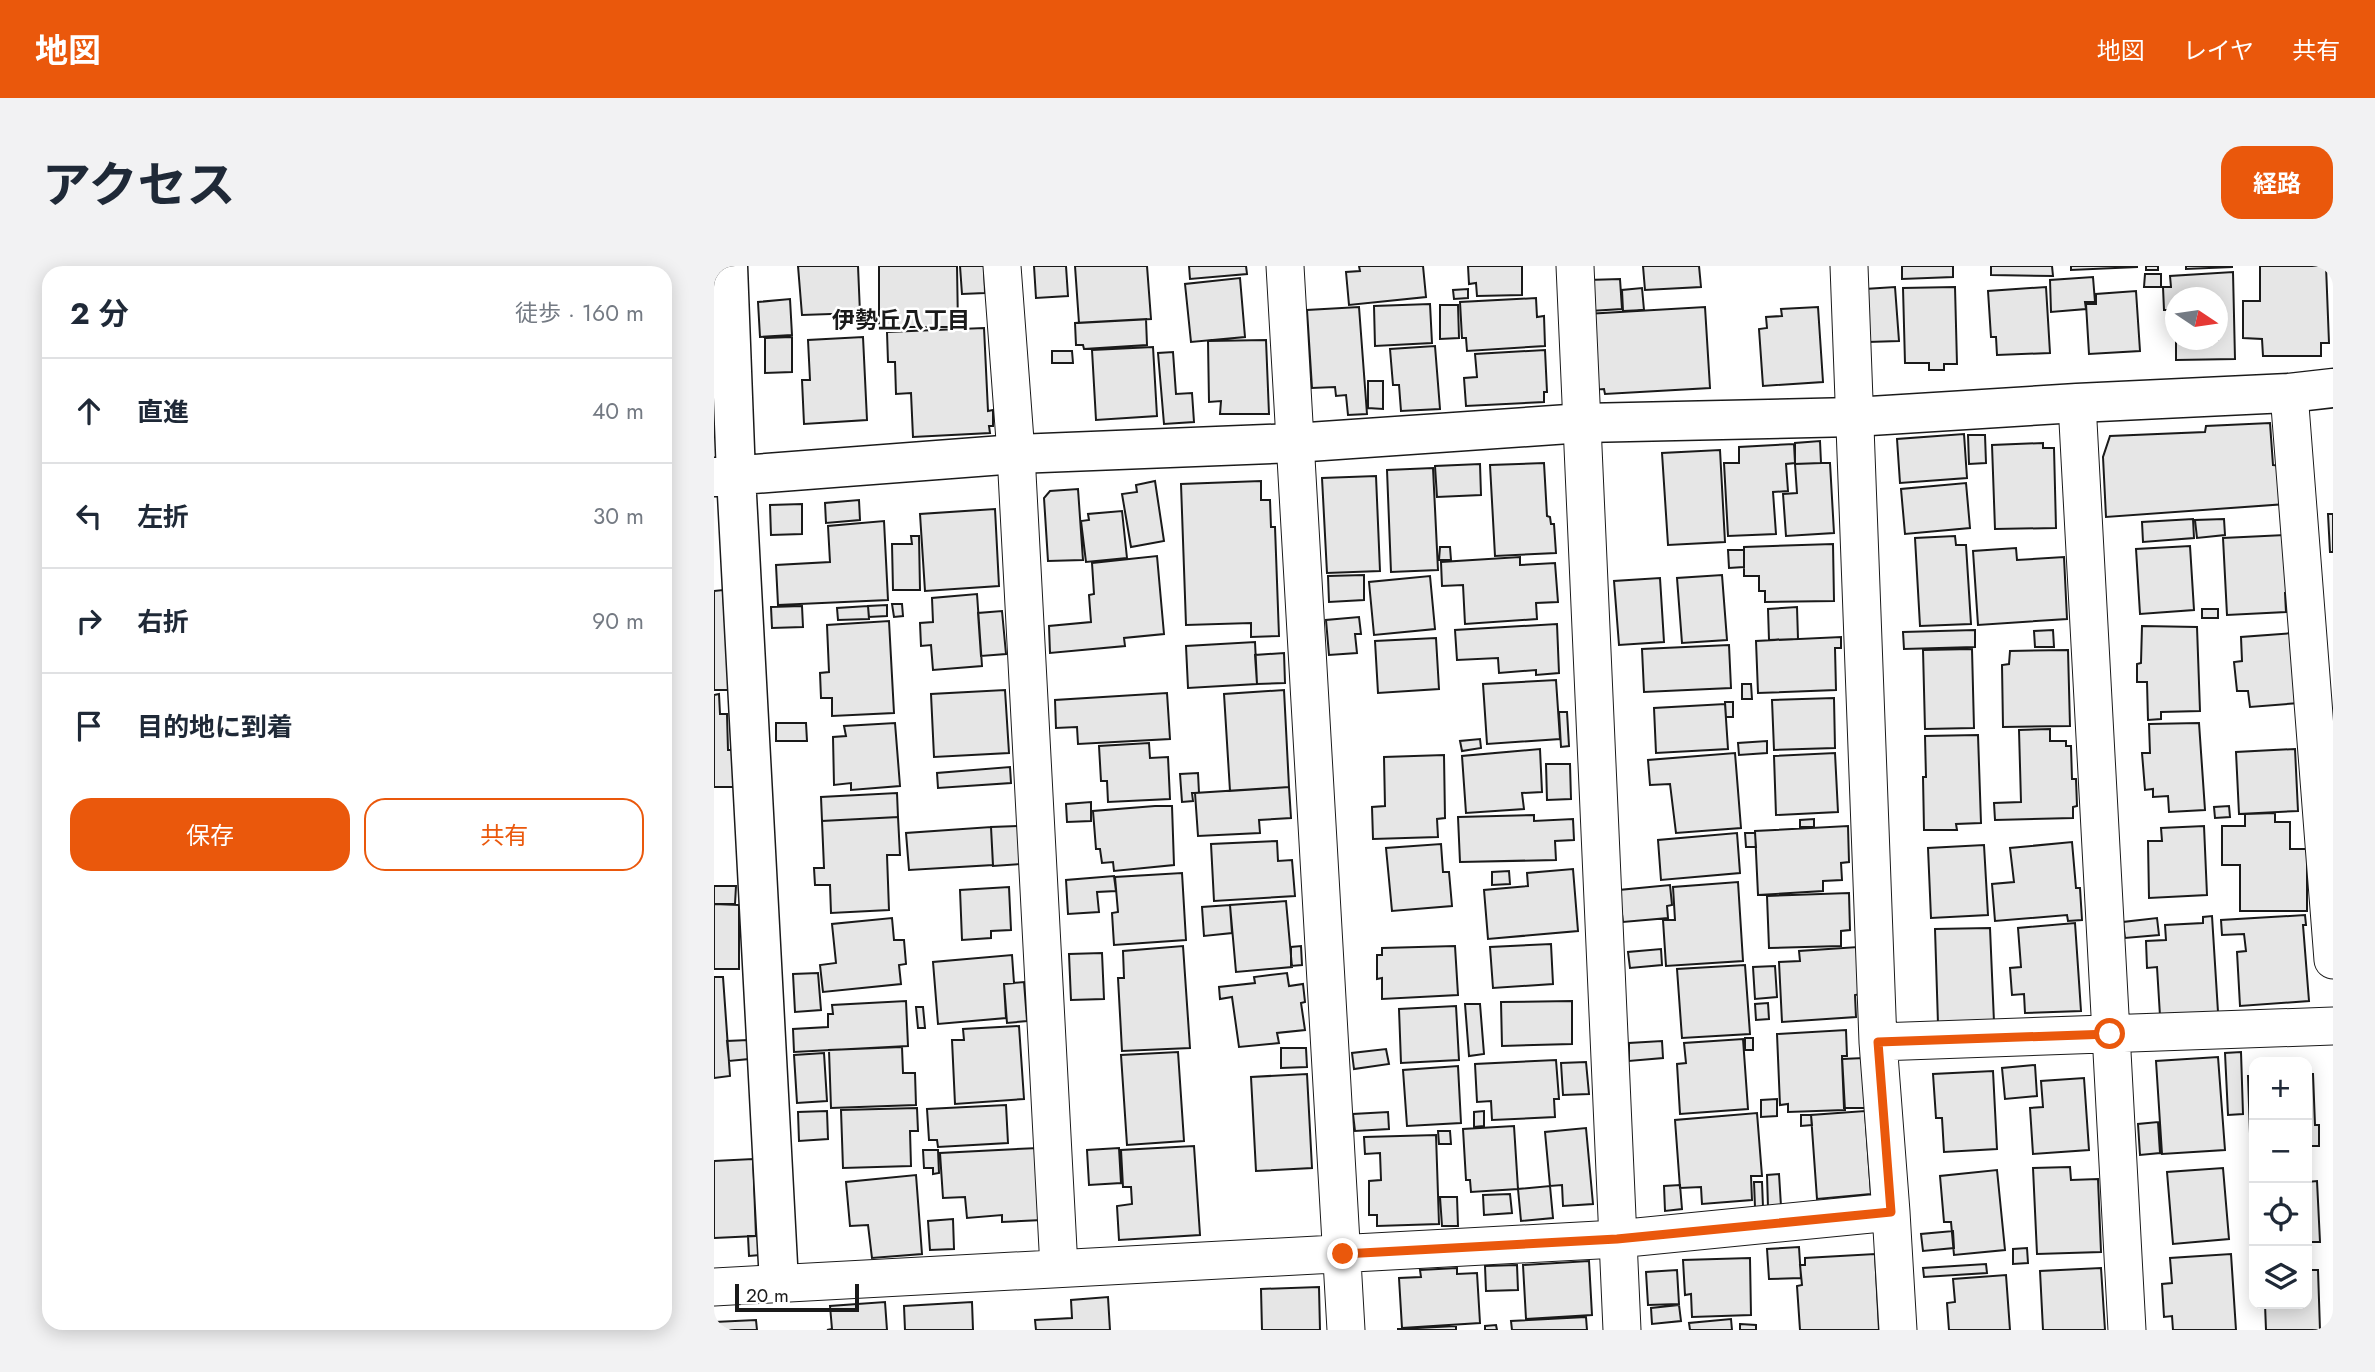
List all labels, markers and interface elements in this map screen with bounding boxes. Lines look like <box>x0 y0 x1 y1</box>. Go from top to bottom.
text: 地図 <box>35 27 101 74</box>
text: 地図 <box>2097 33 2145 68</box>
text: レイヤ <box>2183 33 2254 68</box>
text: 共有 <box>2292 33 2340 68</box>
button: 経路 <box>2221 146 2333 219</box>
text: アクセス <box>42 150 236 220</box>
north arrow <box>2165 287 2228 350</box>
text: 2 分 <box>70 292 129 335</box>
text: 徒歩 · 160 m <box>515 296 644 330</box>
district label: 伊勢丘八丁目 <box>832 303 970 337</box>
icon: ahead <box>70 392 108 430</box>
text: 直進 <box>137 393 189 431</box>
text: 40 m <box>592 394 644 428</box>
icon: left <box>70 497 108 535</box>
text: 左折 <box>137 498 189 536</box>
text: 30 m <box>593 499 644 533</box>
icon: right <box>70 602 108 640</box>
text: 右折 <box>137 603 189 641</box>
text: 90 m <box>592 604 644 638</box>
icon: arrive <box>70 707 108 745</box>
text: 目的地に到着 <box>137 708 293 746</box>
button: 保存 <box>70 798 350 871</box>
button: 共有 <box>364 798 644 871</box>
route start <box>2094 1018 2125 1049</box>
map controls <box>2249 1057 2312 1309</box>
button: + <box>2249 1057 2312 1120</box>
button: − <box>2249 1120 2312 1183</box>
button: locate <box>2249 1183 2312 1246</box>
route end <box>1327 1238 1358 1269</box>
button: layers <box>2249 1246 2312 1309</box>
scale bar <box>735 1281 859 1313</box>
text: 20 m <box>746 1282 789 1309</box>

